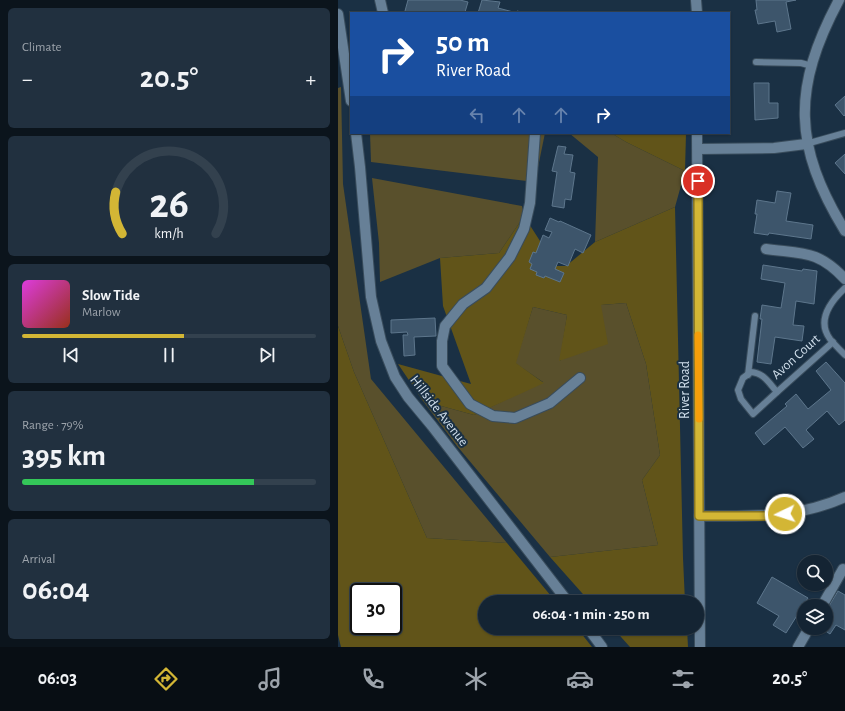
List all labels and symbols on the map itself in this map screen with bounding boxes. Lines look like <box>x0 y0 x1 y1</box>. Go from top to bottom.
pin <box>681 164 715 198</box>
street label: Avon Court <box>769 331 823 382</box>
street label: River Road <box>678 361 692 419</box>
street label: Hillside Avenue <box>407 373 471 449</box>
position arrow <box>764 493 806 535</box>
speed limit sign: 30 <box>350 583 402 635</box>

